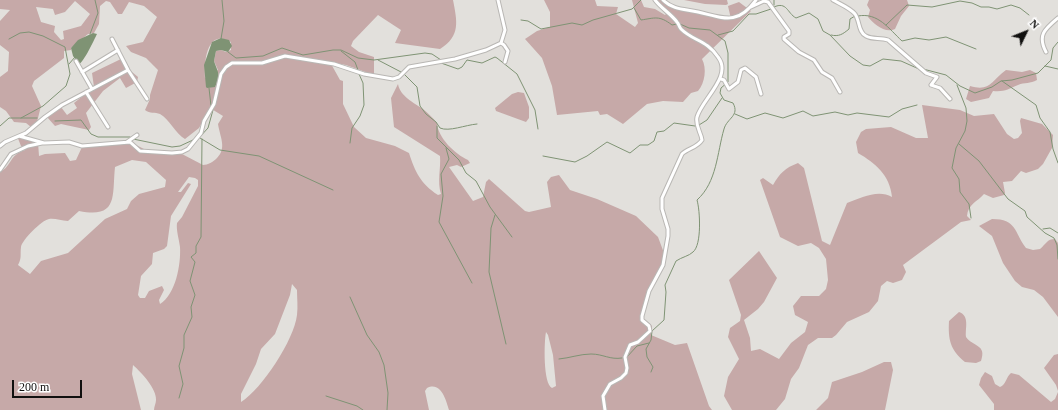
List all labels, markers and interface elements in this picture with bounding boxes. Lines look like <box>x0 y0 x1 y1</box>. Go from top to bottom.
north arrow <box>1006 12 1046 52</box>
text: N <box>1028 17 1042 31</box>
scale bar <box>14 372 84 398</box>
text: 200 m <box>19 380 49 394</box>

